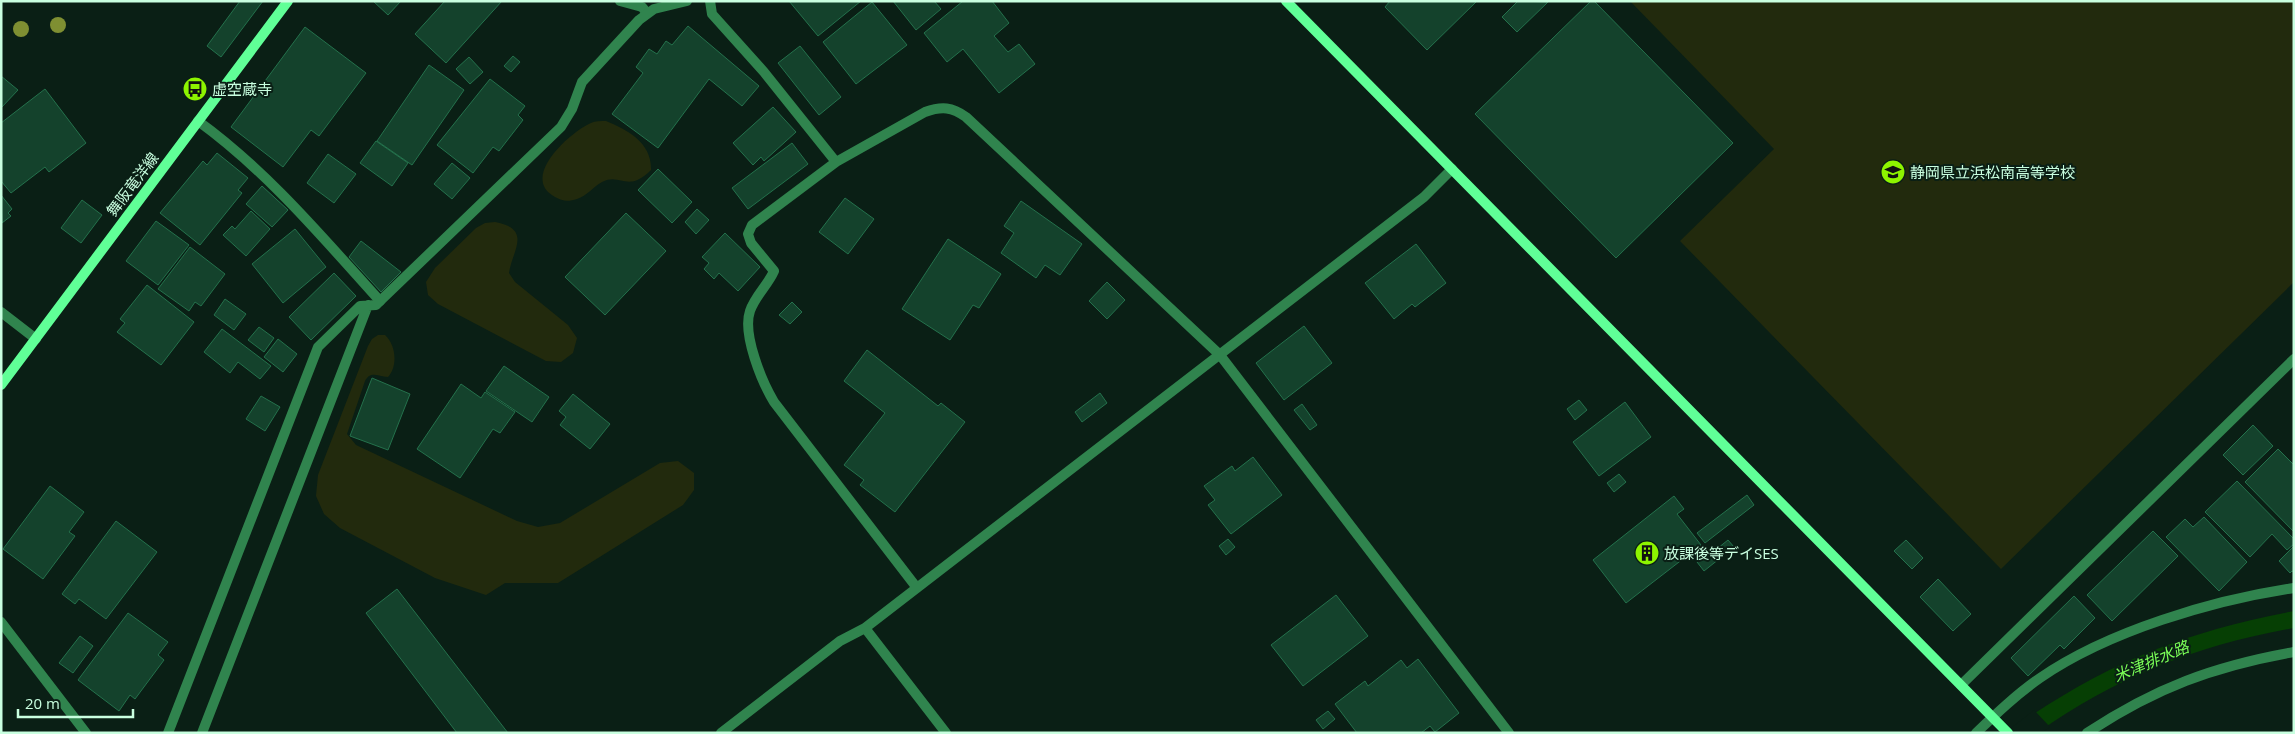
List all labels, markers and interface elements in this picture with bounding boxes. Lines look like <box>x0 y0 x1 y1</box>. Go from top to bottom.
bus stop icon: 虚空蔵寺 <box>182 76 208 102</box>
place label: 虚空蔵寺 <box>212 79 272 99</box>
street label: 舞阪竜洋線 <box>101 148 163 220</box>
school or university icon: 静岡県立浜松南高等学校 <box>1880 159 1906 185</box>
place label: 静岡県立浜松南高等学校 <box>1910 162 2075 182</box>
building icon: 放課後等デイSES <box>1634 540 1660 566</box>
place label: 放課後等デイSES <box>1664 543 1779 563</box>
water label: 米津排水路 <box>2110 634 2194 687</box>
scale bar <box>18 686 132 718</box>
text: 20 m <box>25 693 60 713</box>

